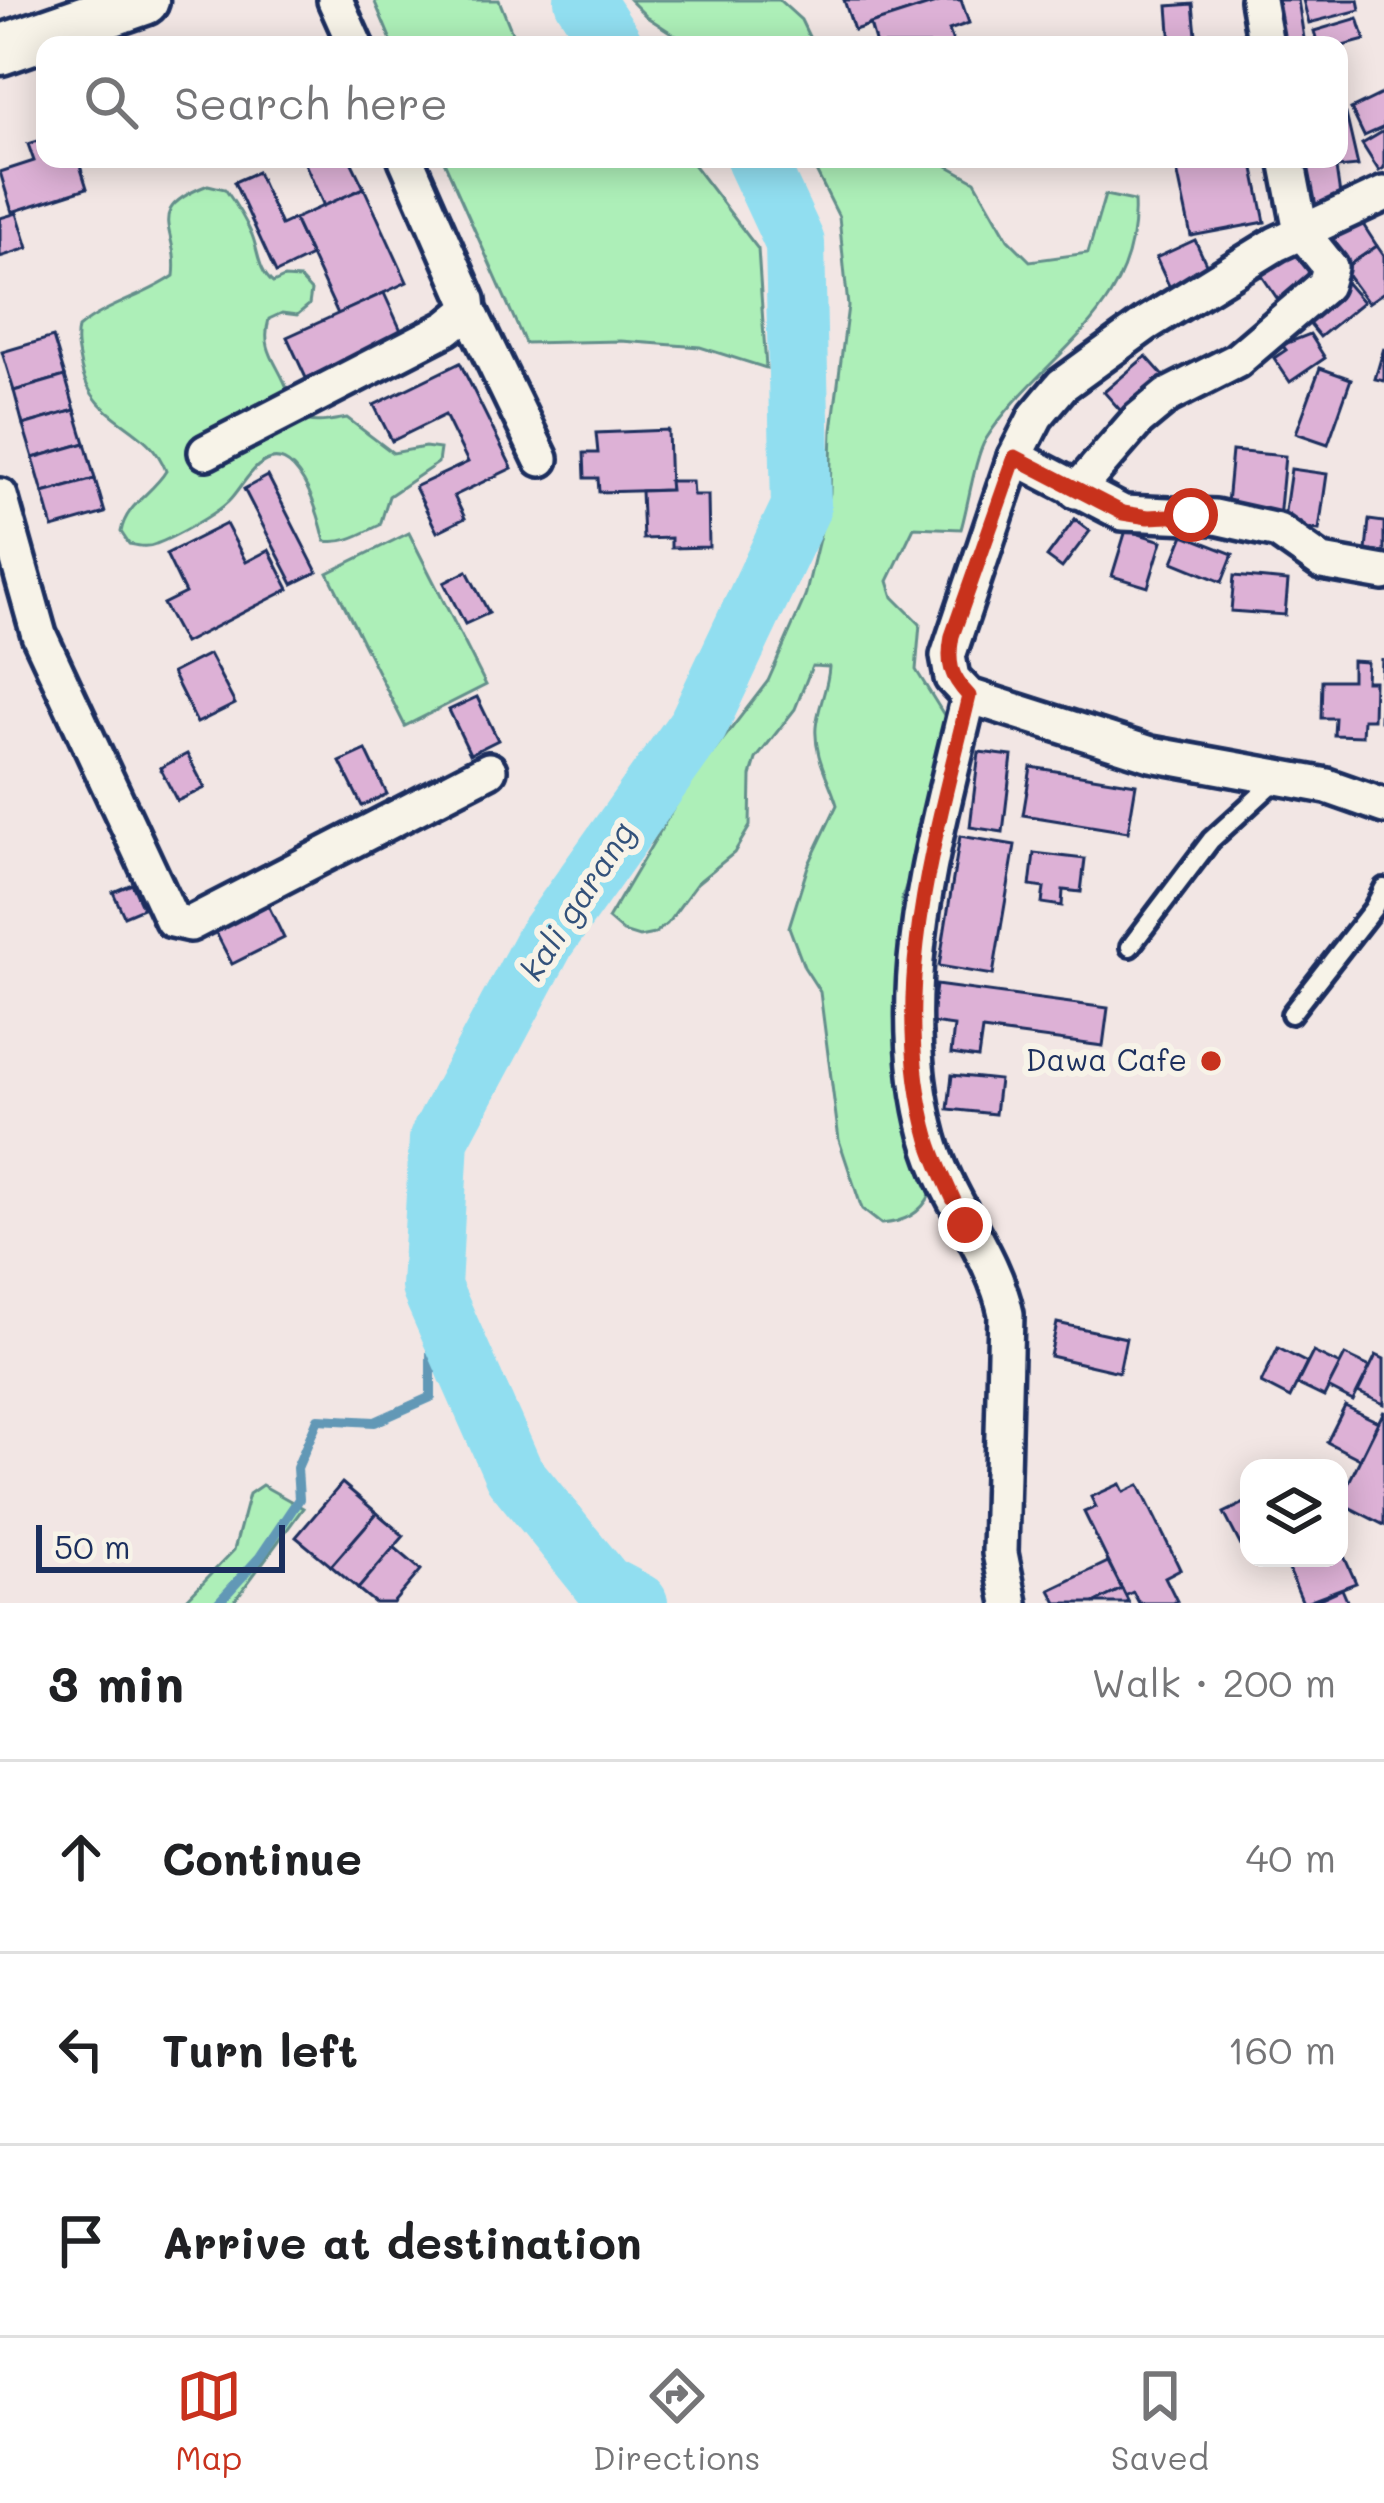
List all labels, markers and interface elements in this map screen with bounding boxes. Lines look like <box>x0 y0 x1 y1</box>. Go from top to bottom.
search box <box>36 36 1348 168</box>
icon: search <box>78 69 144 135</box>
text: Search here <box>174 73 448 131</box>
route start <box>1164 488 1218 542</box>
water label: kali garang <box>508 812 643 988</box>
place label: Dawa Cafe <box>1026 1039 1187 1079</box>
marker: Dawa Cafe <box>1198 1048 1224 1074</box>
route end <box>938 1198 992 1252</box>
map controls <box>1240 1459 1348 1567</box>
button: layers <box>1240 1459 1348 1567</box>
scale bar <box>36 1519 285 1572</box>
text: 50 m <box>54 1524 130 1567</box>
text: 3 min <box>48 1648 184 1715</box>
text: Walk · 200 m <box>1092 1656 1336 1707</box>
icon: ahead <box>48 1824 114 1890</box>
text: Continue <box>162 1828 362 1886</box>
text: 40 m <box>1245 1831 1336 1882</box>
icon: left <box>48 2016 114 2082</box>
text: Turn left <box>162 2020 358 2078</box>
text: 160 m <box>1227 2023 1336 2074</box>
icon: arrive <box>48 2208 114 2274</box>
text: Arrive at destination <box>162 2212 642 2270</box>
tab: Map <box>175 2363 242 2478</box>
tab: Directions <box>593 2363 760 2478</box>
tab: Saved <box>1111 2363 1209 2478</box>

